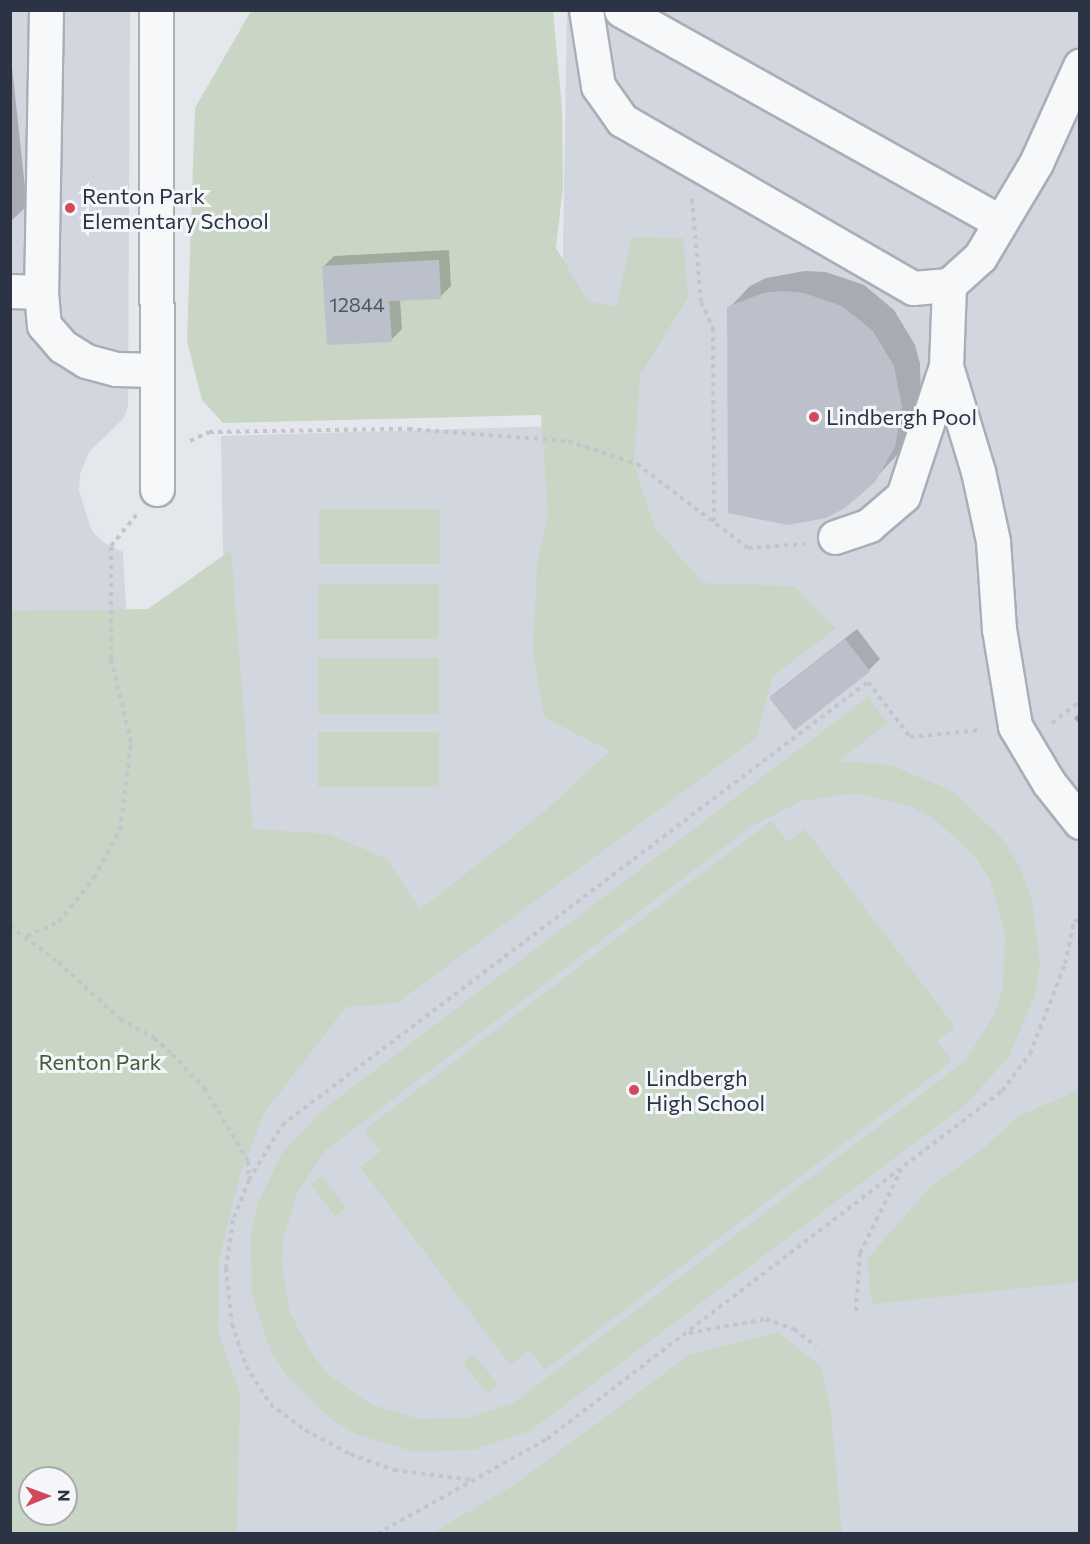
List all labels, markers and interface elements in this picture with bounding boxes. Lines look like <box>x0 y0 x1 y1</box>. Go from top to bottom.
place label: Renton Park Elementary School <box>82 182 269 234</box>
marker: Renton Park Elementary School <box>63 201 77 215</box>
house number: 12844 <box>329 292 385 316</box>
place label: Lindbergh Pool <box>826 404 977 430</box>
marker: Lindbergh Pool <box>807 410 821 424</box>
park label: Renton Park <box>38 1049 162 1075</box>
place label: Lindbergh High School <box>646 1064 765 1116</box>
marker: Lindbergh High School <box>627 1083 641 1097</box>
north arrow <box>18 1466 78 1526</box>
text: N <box>55 1490 74 1502</box>

